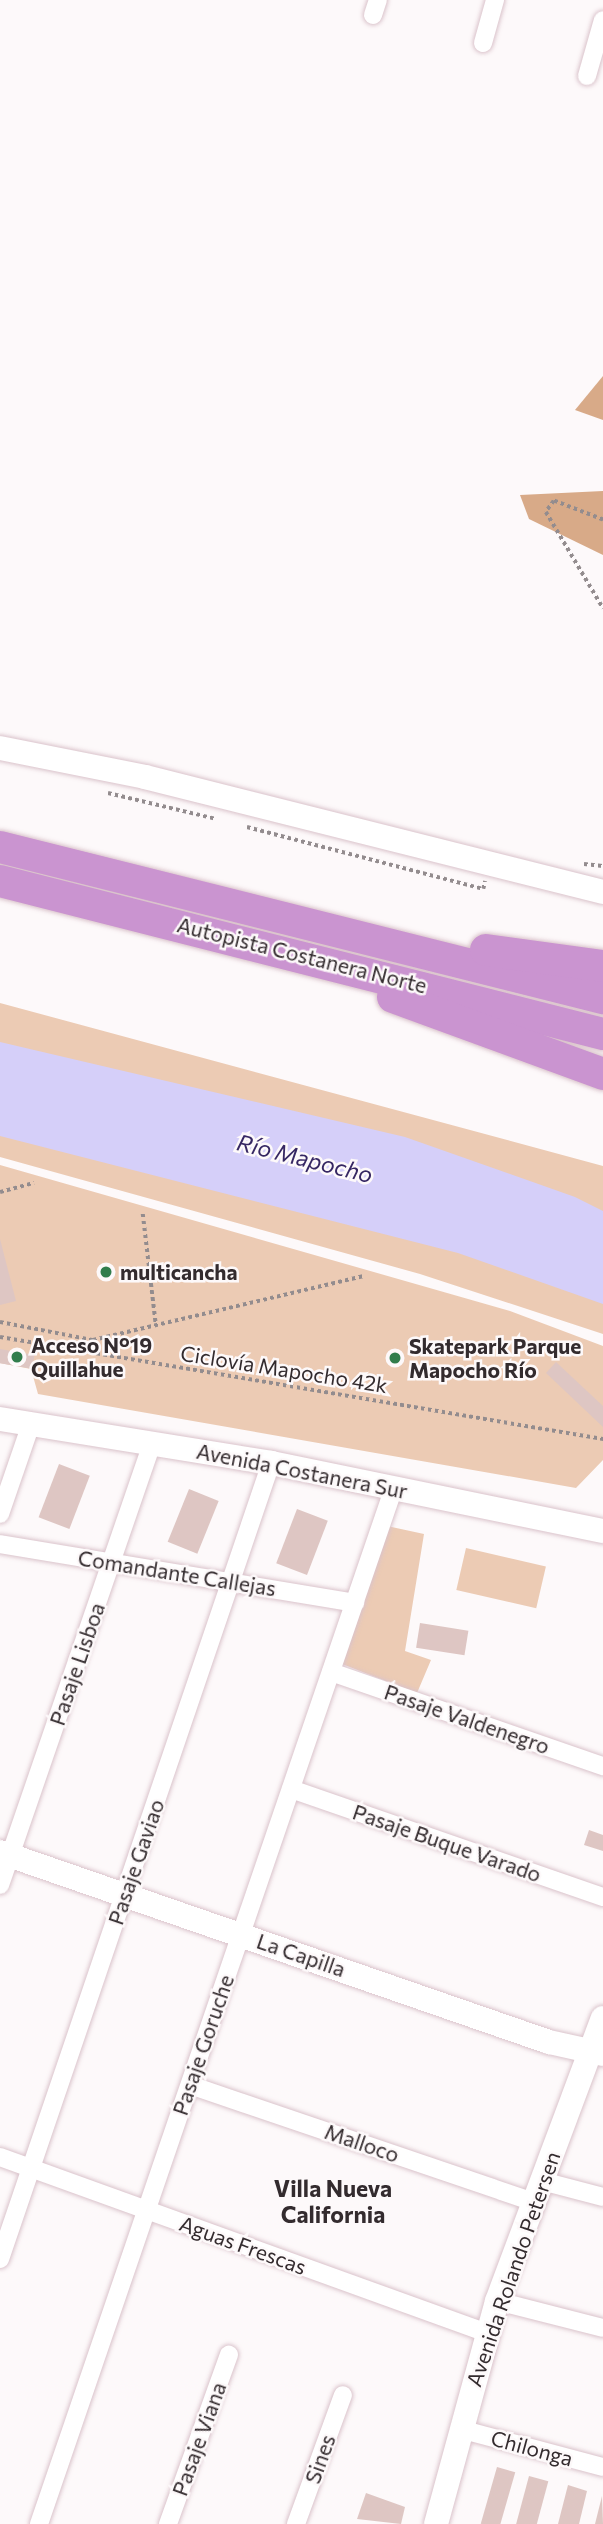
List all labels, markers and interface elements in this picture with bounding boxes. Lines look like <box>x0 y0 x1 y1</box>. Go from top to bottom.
street label: Autopista Costanera Norte <box>175 912 429 998</box>
water label: Río Mapocho <box>234 1128 376 1188</box>
place label: multicancha <box>120 1259 238 1285</box>
marker: multicancha <box>98 1264 114 1280</box>
place label: Acceso N°19 Quillahue <box>31 1332 152 1382</box>
place label: Skatepark Parque Mapocho Río <box>409 1333 581 1383</box>
street label: Ciclovía Mapocho 42k <box>179 1340 389 1398</box>
marker: Acceso N°19 Quillahue <box>9 1349 25 1365</box>
marker: Skatepark Parque Mapocho Río <box>387 1350 403 1366</box>
street label: Avenida Costanera Sur <box>194 1438 410 1504</box>
street label: Comandante Callejas <box>76 1545 278 1601</box>
street label: Pasaje Lisboa <box>44 1599 110 1729</box>
street label: Pasaje Valdenegro <box>381 1679 553 1759</box>
street label: Pasaje Gaviao <box>103 1796 169 1928</box>
street label: Pasaje Buque Varado <box>349 1799 545 1887</box>
street label: La Capilla <box>253 1928 349 1982</box>
street label: Pasaje Goruche <box>167 1972 239 2118</box>
street label: Malloco <box>321 2119 403 2167</box>
street label: Avenida Rolando Petersen <box>461 2148 565 2390</box>
district label: Villa Nueva California <box>274 2174 392 2228</box>
street label: Aguas Frescas <box>176 2210 310 2280</box>
street label: Pasaje Viana <box>167 2379 231 2499</box>
street label: Chilonga <box>488 2425 576 2471</box>
street label: Sines <box>300 2431 340 2487</box>

